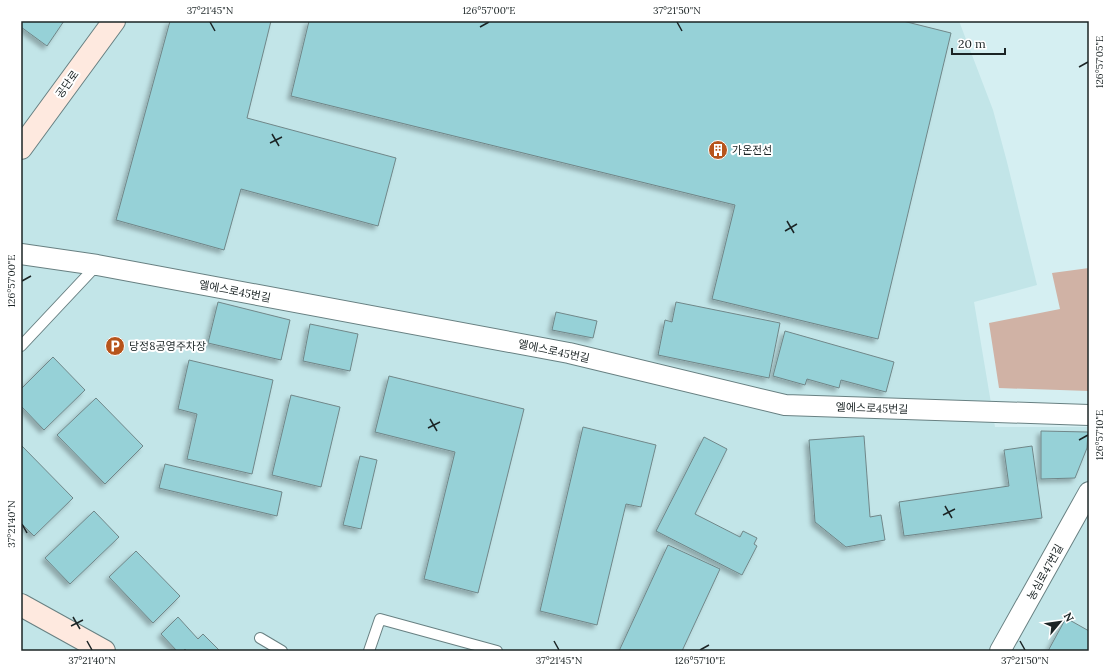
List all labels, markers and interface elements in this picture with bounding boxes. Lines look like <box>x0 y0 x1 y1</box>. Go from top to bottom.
text: 37°21'45"N <box>187 4 234 17</box>
text: 126°57'00"E <box>462 4 516 17</box>
text: 37°21'50"N <box>653 4 701 17</box>
scale bar <box>952 30 1005 56</box>
text: 20 m <box>958 36 986 51</box>
text: 126°57'05"E <box>1093 36 1106 88</box>
street label: 공단로 <box>52 68 82 100</box>
building icon: 가온전선 <box>707 139 729 161</box>
place label: 가온전선 <box>732 143 772 157</box>
text: 126°57'00"E <box>5 254 18 308</box>
street label: 엘에스로45번길 <box>198 277 272 305</box>
parking icon: 당정8공영주차장 <box>104 335 126 357</box>
street label: 엘에스로45번길 <box>517 337 591 365</box>
place label: 당정8공영주차장 <box>129 339 206 353</box>
street label: 엘에스로45번길 <box>835 400 909 416</box>
text: 126°57'10"E <box>1093 410 1106 460</box>
text: 37°21'40"N <box>5 500 18 548</box>
street label: 농심로47번길 <box>1024 542 1066 602</box>
north arrow <box>1040 602 1080 642</box>
text: N <box>1061 610 1077 625</box>
text: 37°21'40"N <box>68 654 116 667</box>
text: 37°21'45"N <box>536 654 583 667</box>
text: 126°57'10"E <box>675 654 725 667</box>
text: 37°21'50"N <box>1001 654 1049 667</box>

